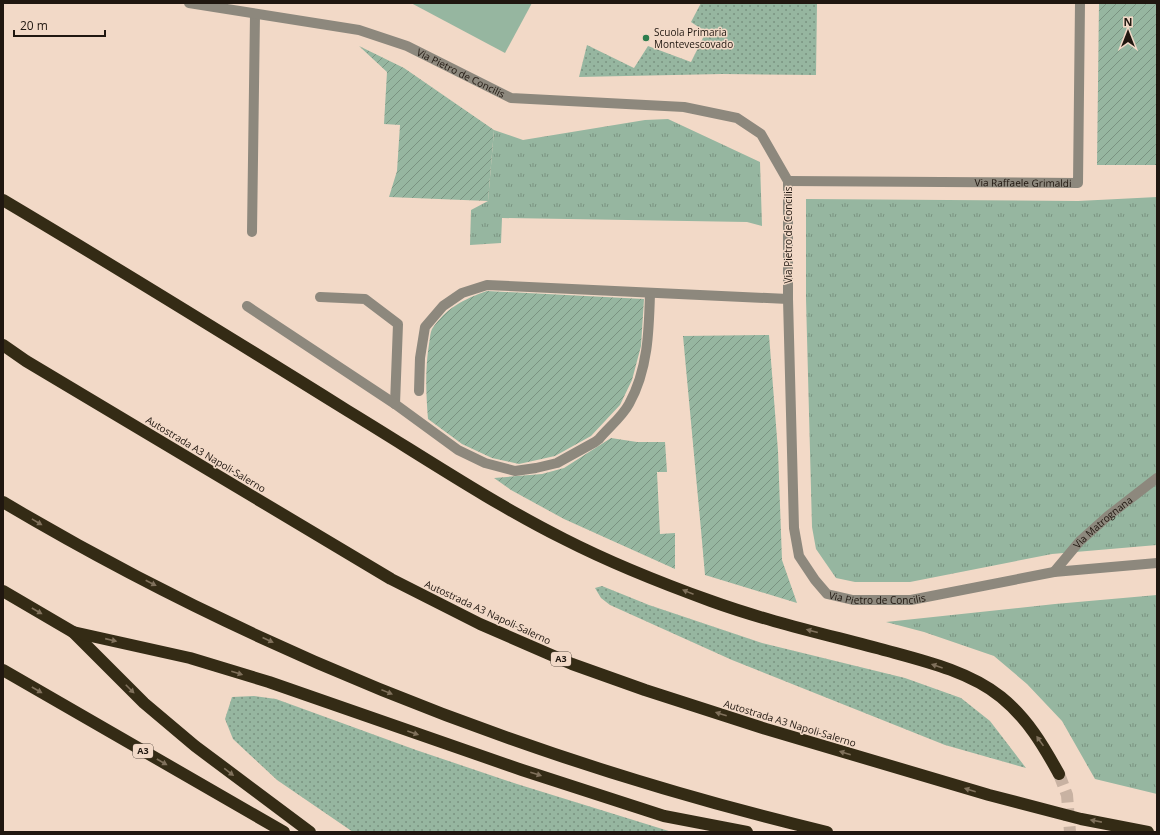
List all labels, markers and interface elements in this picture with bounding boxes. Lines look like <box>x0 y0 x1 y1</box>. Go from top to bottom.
scale bar <box>14 12 105 38</box>
north arrow <box>1108 12 1148 52</box>
text: N <box>1124 14 1132 29</box>
text: 20 m <box>20 17 48 34</box>
place label: Scuola Primaria Montevescovado <box>654 25 733 51</box>
marker: Scuola Primaria Montevescovado <box>641 33 651 43</box>
street label: Via Pietro de Concilis <box>414 45 508 101</box>
street label: Via Raffaele Grimaldi <box>974 175 1072 190</box>
street label: Via Pietro de Concilis <box>781 186 795 283</box>
street label: Autostrada A3 Napoli-Salerno <box>143 413 269 495</box>
street label: Via Matrognana <box>1070 493 1135 551</box>
one-way arrow <box>32 518 42 526</box>
street label: Autostrada A3 Napoli-Salerno <box>423 577 553 647</box>
one-way arrow <box>145 580 157 587</box>
street label: Via Pietro de Concilis <box>828 588 927 607</box>
one-way arrow <box>683 589 694 595</box>
one-way arrow <box>31 607 43 614</box>
one-way arrow <box>806 628 818 634</box>
one-way arrow <box>262 637 274 643</box>
one-way arrow <box>105 638 117 644</box>
road number: A3 <box>551 652 571 666</box>
one-way arrow <box>931 663 943 669</box>
one-way arrow <box>231 670 243 676</box>
one-way arrow <box>125 684 135 694</box>
one-way arrow <box>31 686 43 693</box>
one-way arrow <box>381 690 393 696</box>
street label: Autostrada A3 Napoli-Salerno <box>722 696 858 750</box>
one-way arrow <box>714 711 726 717</box>
one-way arrow <box>407 730 419 736</box>
one-way arrow <box>1036 735 1044 746</box>
road number: A3 <box>133 744 153 758</box>
one-way arrow <box>839 750 851 756</box>
one-way arrow <box>156 758 167 765</box>
one-way arrow <box>224 768 235 777</box>
one-way arrow <box>530 772 542 778</box>
one-way arrow <box>963 787 975 793</box>
one-way arrow <box>1089 818 1102 824</box>

